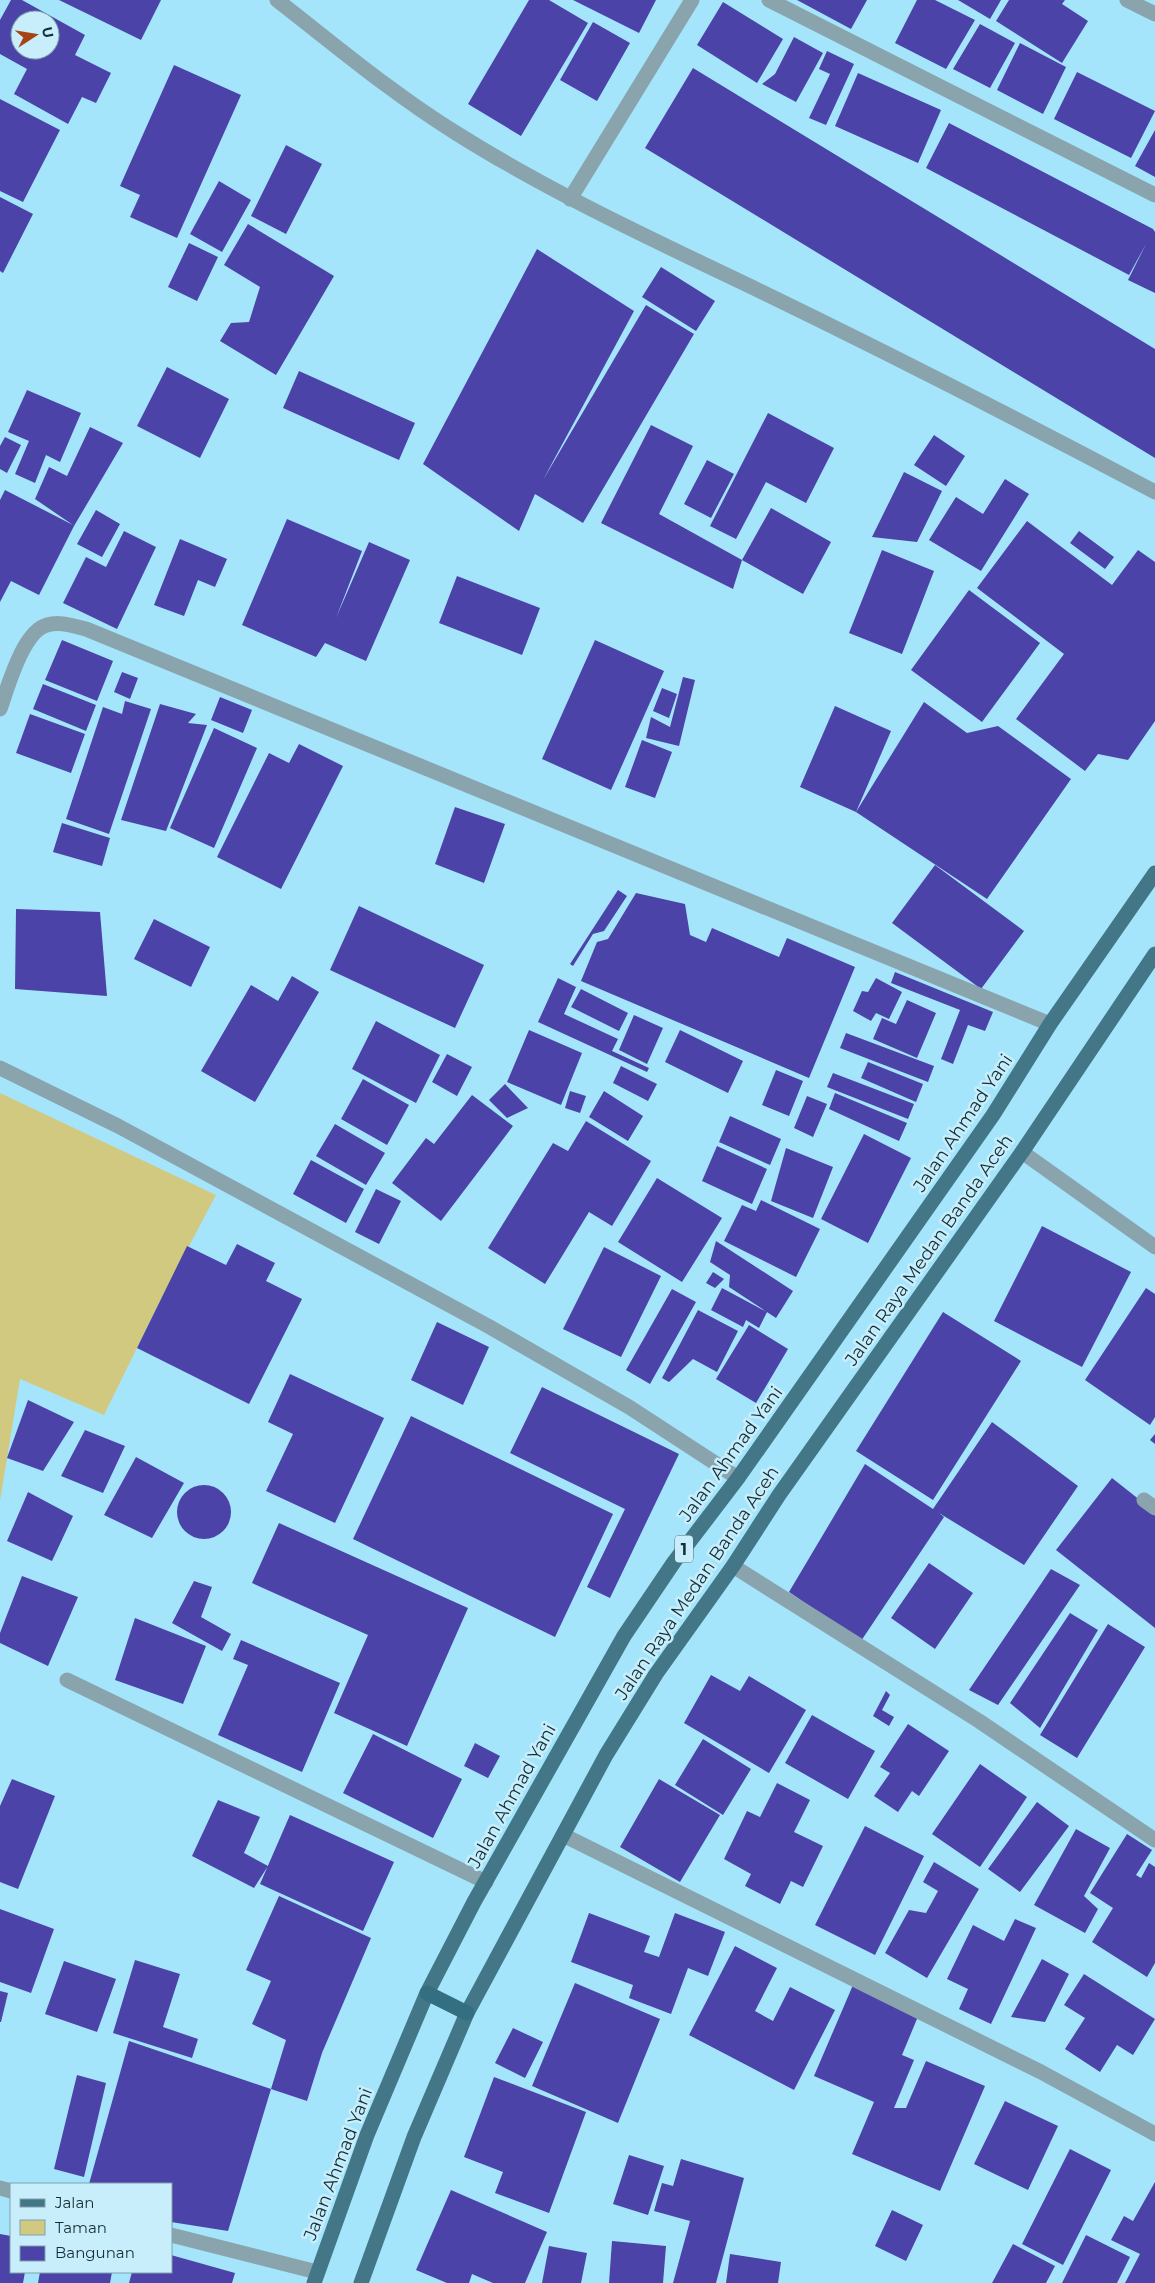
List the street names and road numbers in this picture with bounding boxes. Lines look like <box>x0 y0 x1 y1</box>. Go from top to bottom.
street label: Jalan Ahmad Yani <box>908 1050 1017 1197</box>
street label: Jalan Raya Medan Banda Aceh <box>840 1130 1018 1371</box>
street label: Jalan Ahmad Yani <box>674 1382 787 1527</box>
street label: Jalan Raya Medan Banda Aceh <box>610 1462 784 1705</box>
road number: 1 <box>675 1536 693 1562</box>
street label: Jalan Ahmad Yani <box>463 1720 561 1873</box>
street label: Jalan Ahmad Yani <box>298 2085 377 2244</box>

